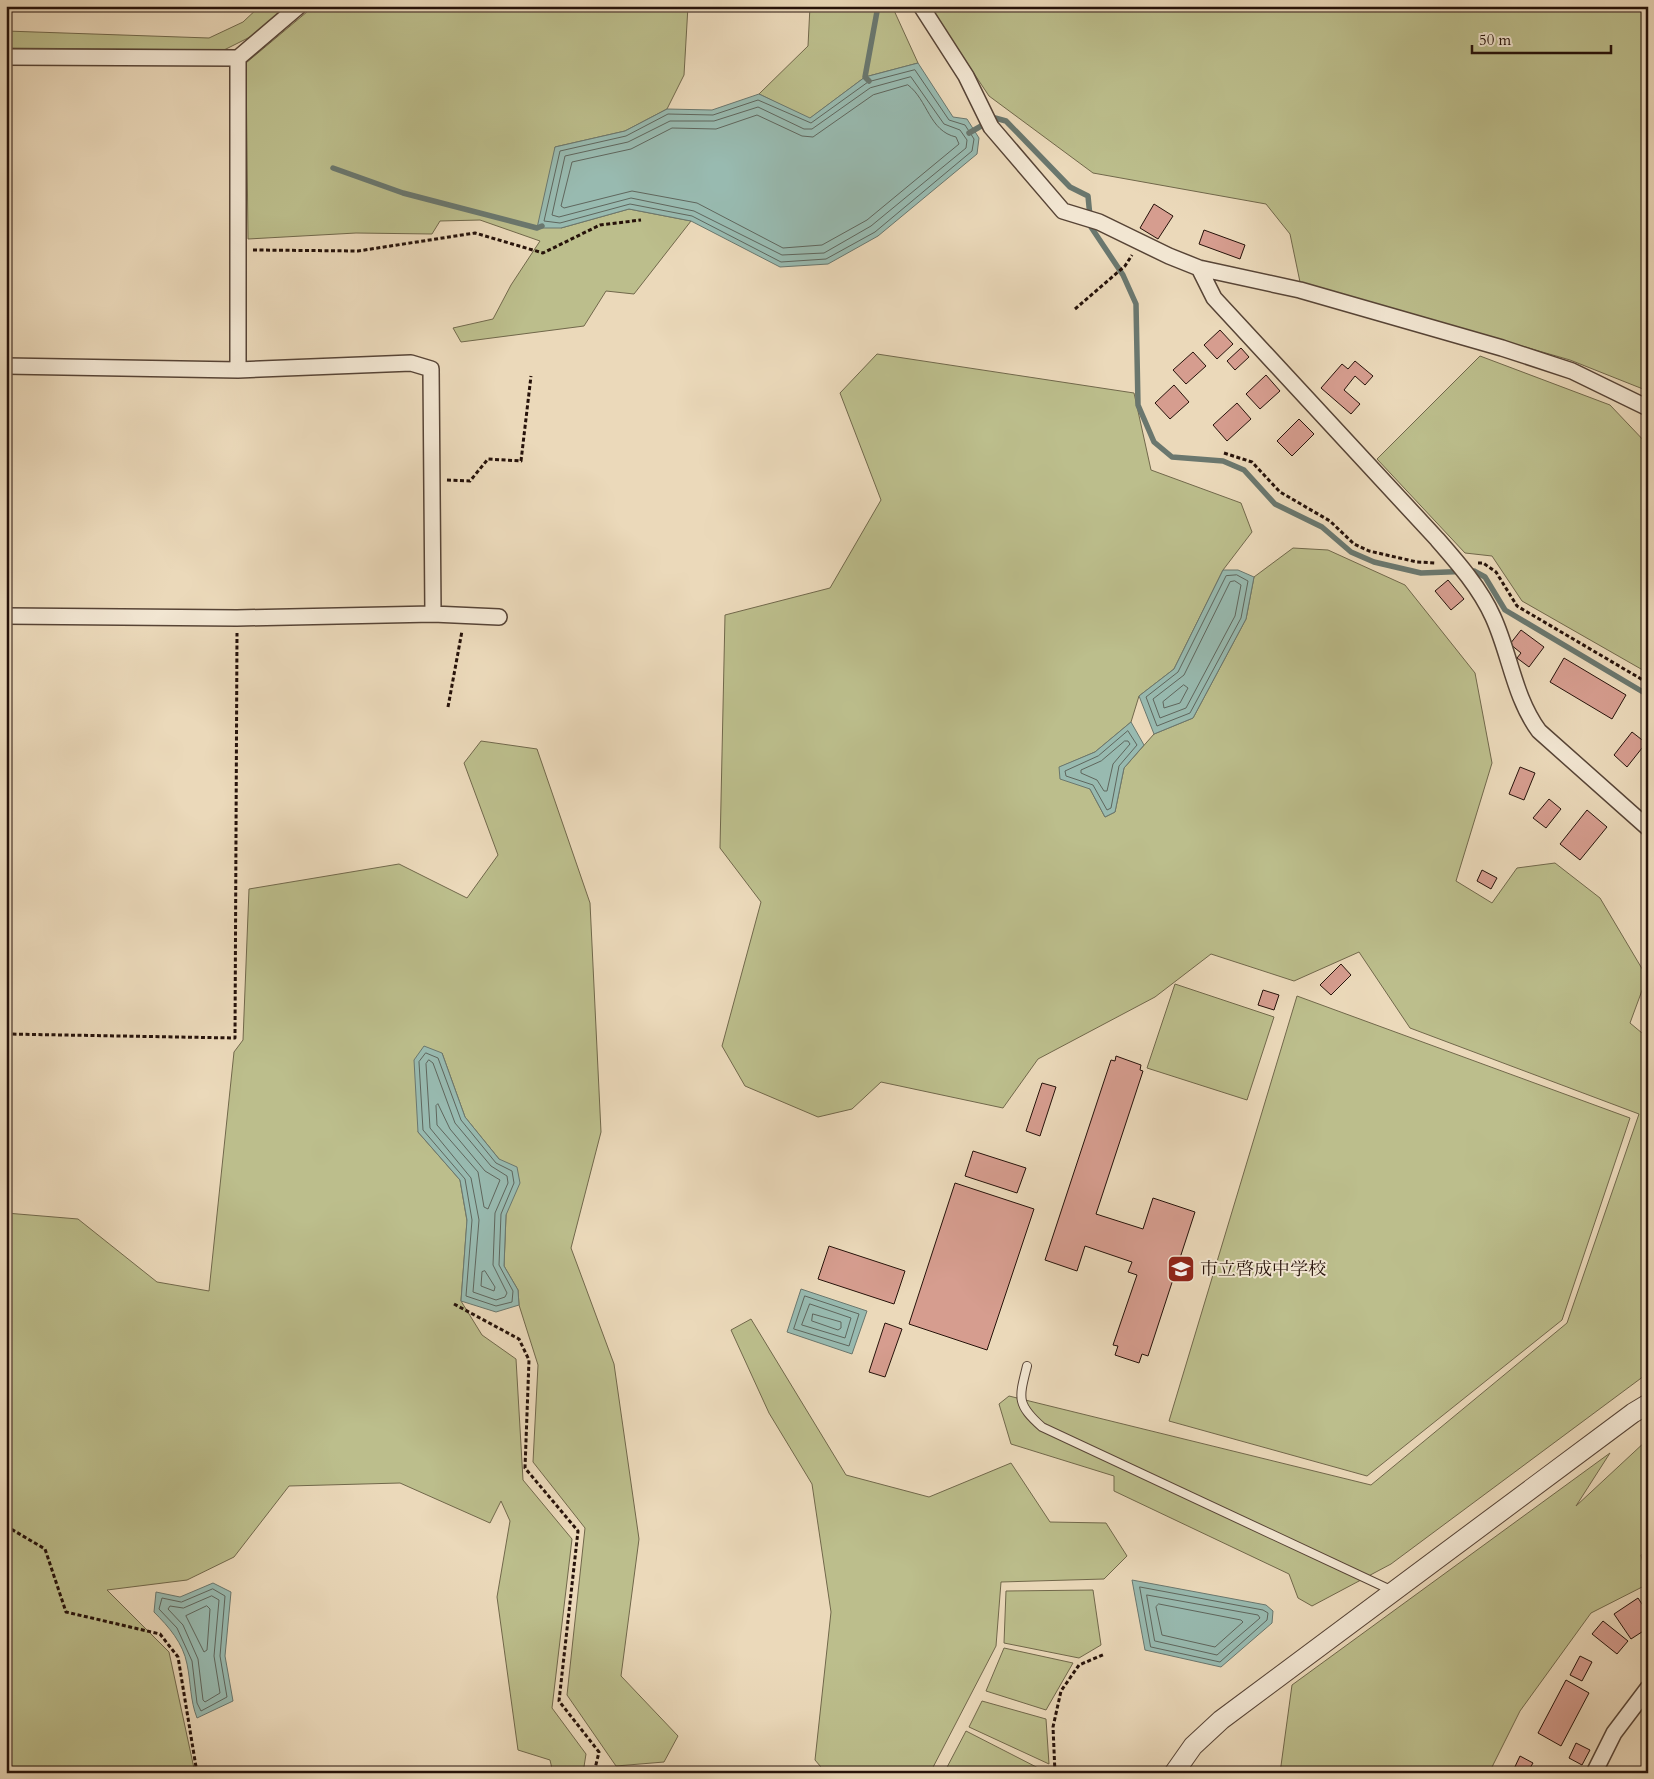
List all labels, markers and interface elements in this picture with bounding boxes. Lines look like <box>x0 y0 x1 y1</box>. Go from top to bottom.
scale bar <box>1472 22 1610 54</box>
text: 50 m <box>1479 30 1511 50</box>
school or university icon: 市立啓成中学校 <box>1166 1254 1196 1284</box>
place label: 市立啓成中学校 <box>1200 1257 1326 1282</box>

